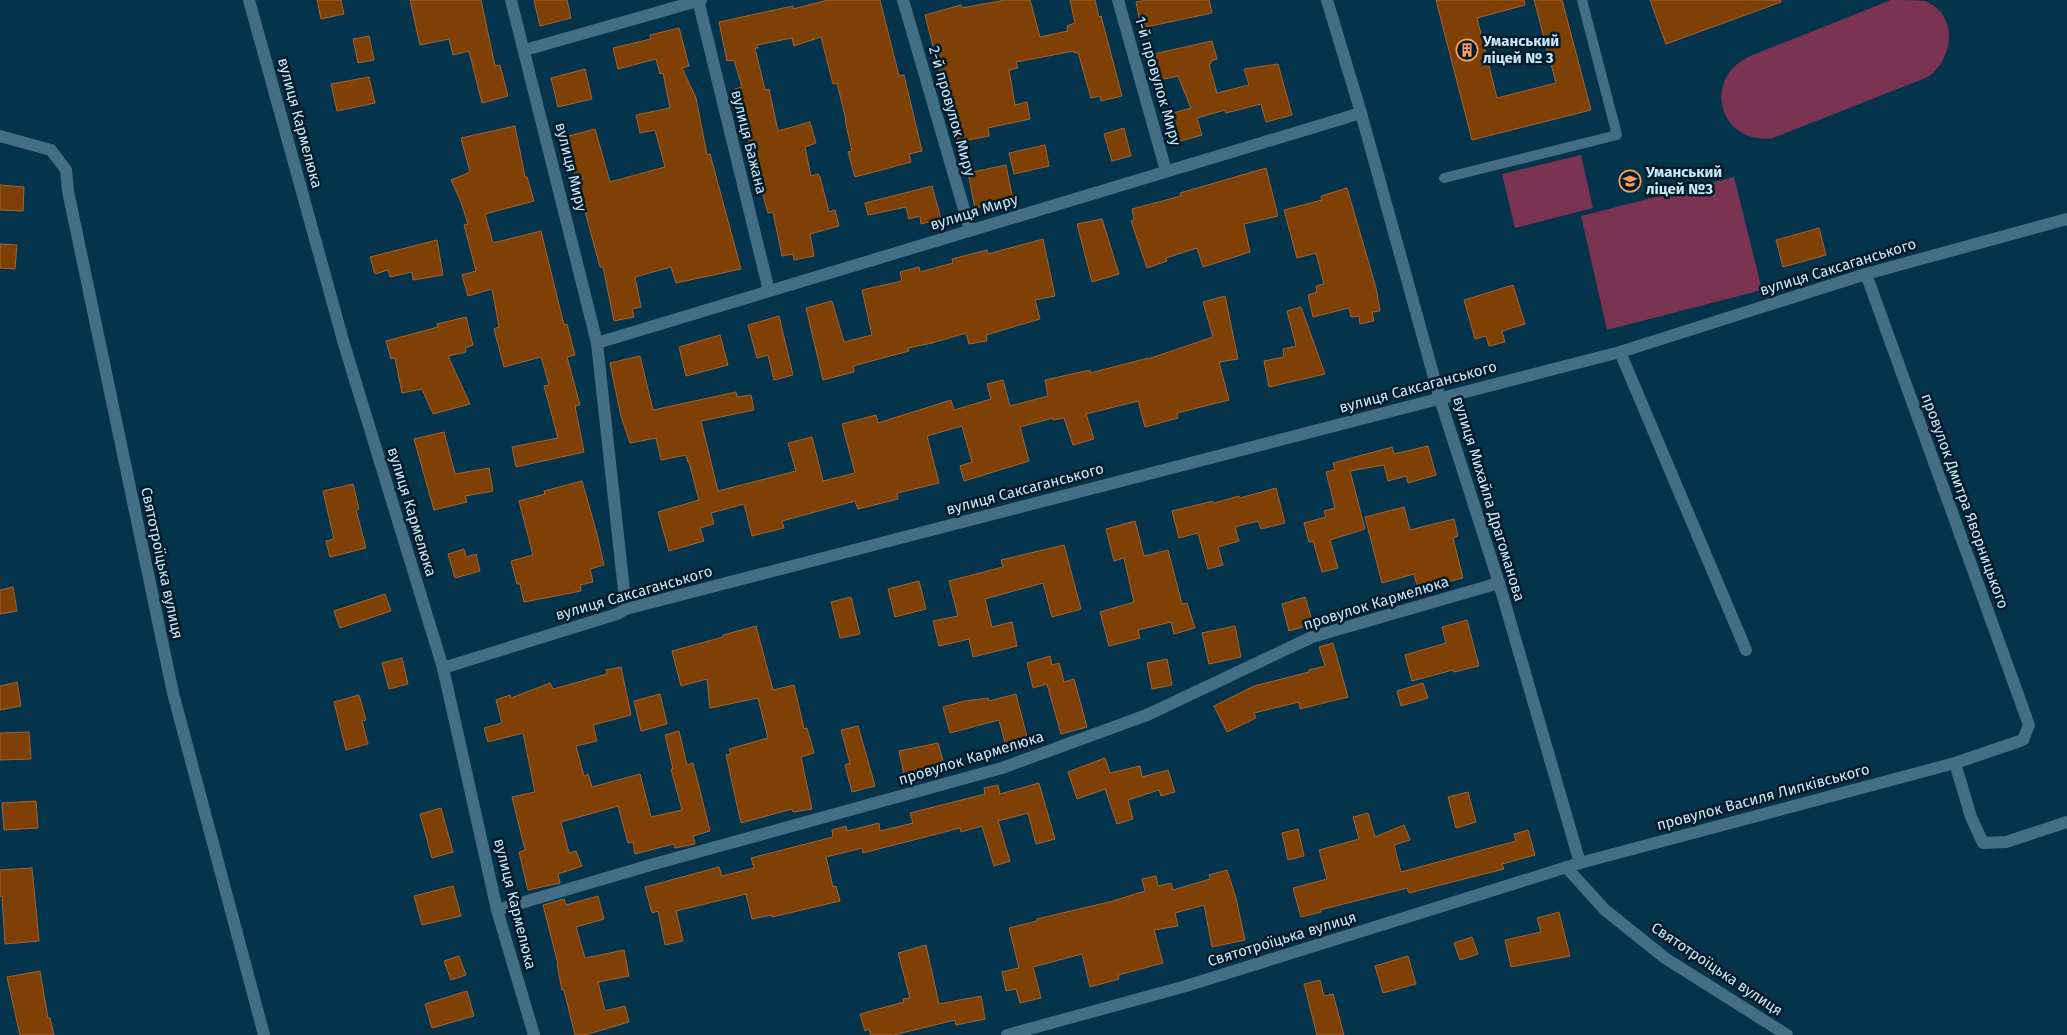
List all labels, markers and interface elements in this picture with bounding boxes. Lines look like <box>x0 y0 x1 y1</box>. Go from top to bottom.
street label: 1-й провулок Миру <box>1131 14 1185 148</box>
place label: Уманський ліцей № 3 <box>1482 32 1559 67</box>
building icon: Уманський ліцей № 3 <box>1455 38 1479 62</box>
street label: 2-й провулок Миру <box>925 44 979 179</box>
street label: вулиця Кармелюка <box>274 56 326 190</box>
street label: вулиця Бажана <box>727 88 771 196</box>
street label: вулиця Миру <box>551 121 591 214</box>
place label: Уманський ліцей №3 <box>1645 163 1722 198</box>
school or university icon: Уманський ліцей №3 <box>1618 169 1642 193</box>
street label: вулиця Миру <box>928 190 1021 234</box>
street label: вулиця Саксаганського <box>1758 235 1918 299</box>
street label: вулиця Саксаганського <box>1337 357 1499 417</box>
street label: провулок Дмитра Яворницького <box>1918 391 2012 611</box>
street label: вулиця Михайла Драгоманова <box>1449 394 1529 604</box>
street label: вулиця Кармелюка <box>384 445 440 579</box>
street label: вулиця Саксаганського <box>944 459 1106 519</box>
street label: Святотроїцька вулиця <box>137 485 187 641</box>
street label: вулиця Саксаганського <box>553 562 715 624</box>
street label: провулок Кармелюка <box>1301 572 1451 634</box>
street label: провулок Кармелюка <box>896 727 1046 789</box>
street label: провулок Василя Липківського <box>1655 760 1871 834</box>
street label: вулиця Кармелюка <box>490 837 540 971</box>
street label: Святотроїцька вулиця <box>1205 908 1359 970</box>
street label: Святотроїцька вулиця <box>1648 918 1786 1020</box>

